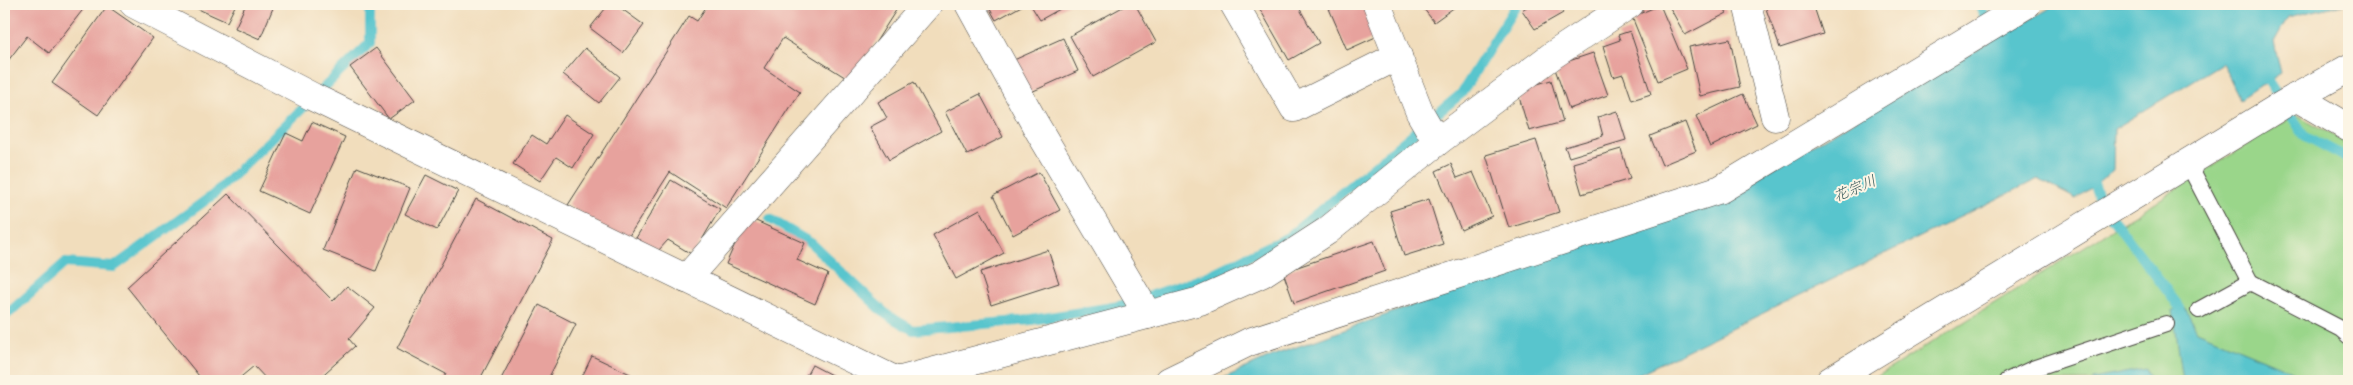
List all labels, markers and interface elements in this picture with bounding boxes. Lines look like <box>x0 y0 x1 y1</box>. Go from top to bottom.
water label: 花宗川 <box>1829 168 1879 206</box>

